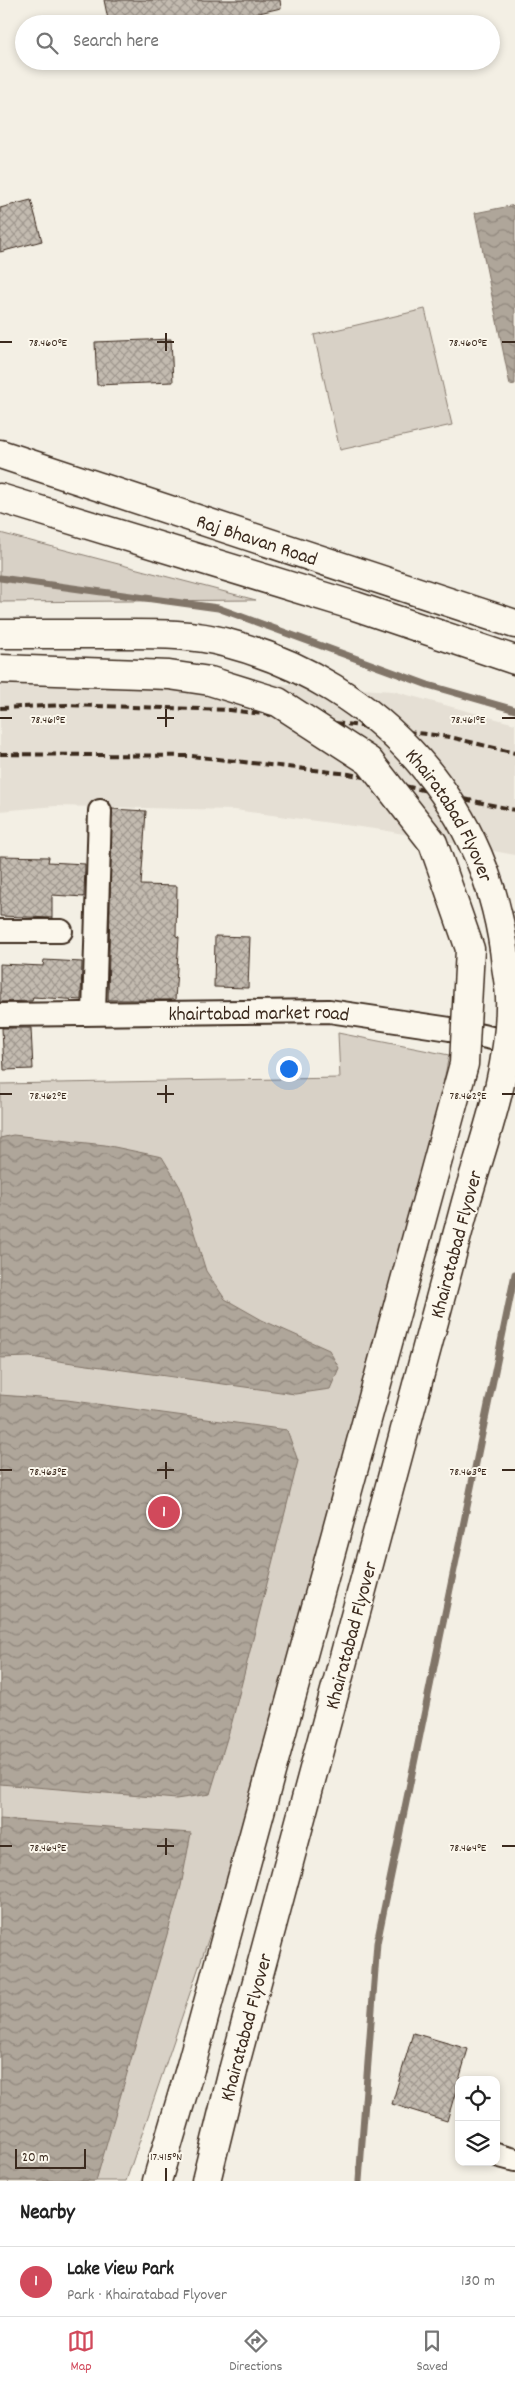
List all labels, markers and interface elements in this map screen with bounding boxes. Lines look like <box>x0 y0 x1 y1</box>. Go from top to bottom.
search box <box>15 15 500 70</box>
icon: search <box>33 29 61 57</box>
text: Search here <box>73 29 159 56</box>
text: 78.460°E <box>29 335 68 352</box>
text: 78.460°E <box>449 335 488 352</box>
street label: Raj Bhavan Road <box>192 509 321 575</box>
text: 78.461°E <box>31 712 66 729</box>
text: 78.461°E <box>451 712 486 729</box>
street label: Khairatabad Flyover <box>397 743 498 887</box>
street label: khairtabad market road <box>168 1000 351 1031</box>
your location <box>276 1056 302 1082</box>
text: 78.462°E <box>30 1088 67 1105</box>
text: 78.462°E <box>450 1088 487 1105</box>
street label: Khairatabad Flyover <box>425 1167 491 1322</box>
text: 78.463°E <box>30 1464 67 1481</box>
text: 78.463°E <box>450 1464 487 1481</box>
pin: 1 <box>148 1493 180 1531</box>
street label: Khairatabad Flyover <box>320 1558 386 1713</box>
text: 78.464°E <box>30 1840 67 1857</box>
text: 78.464°E <box>450 1840 487 1857</box>
street label: Khairatabad Flyover <box>215 1950 281 2105</box>
map controls <box>455 2076 500 2166</box>
button: locate <box>455 2076 500 2121</box>
button: layers <box>455 2121 500 2166</box>
scale bar <box>15 2146 86 2169</box>
text: 20 m <box>22 2148 49 2168</box>
text: 17.415°N <box>150 2149 182 2166</box>
text: Nearby <box>20 2199 75 2229</box>
text: Lake View Park <box>67 2257 174 2284</box>
text: 1 <box>34 2270 38 2293</box>
text: 130 m <box>461 2270 495 2293</box>
text: Park · Khairatabad Flyover <box>67 2284 227 2307</box>
tab: Map <box>67 2327 95 2377</box>
tab: Directions <box>229 2327 282 2377</box>
tab: Saved <box>417 2327 448 2377</box>

